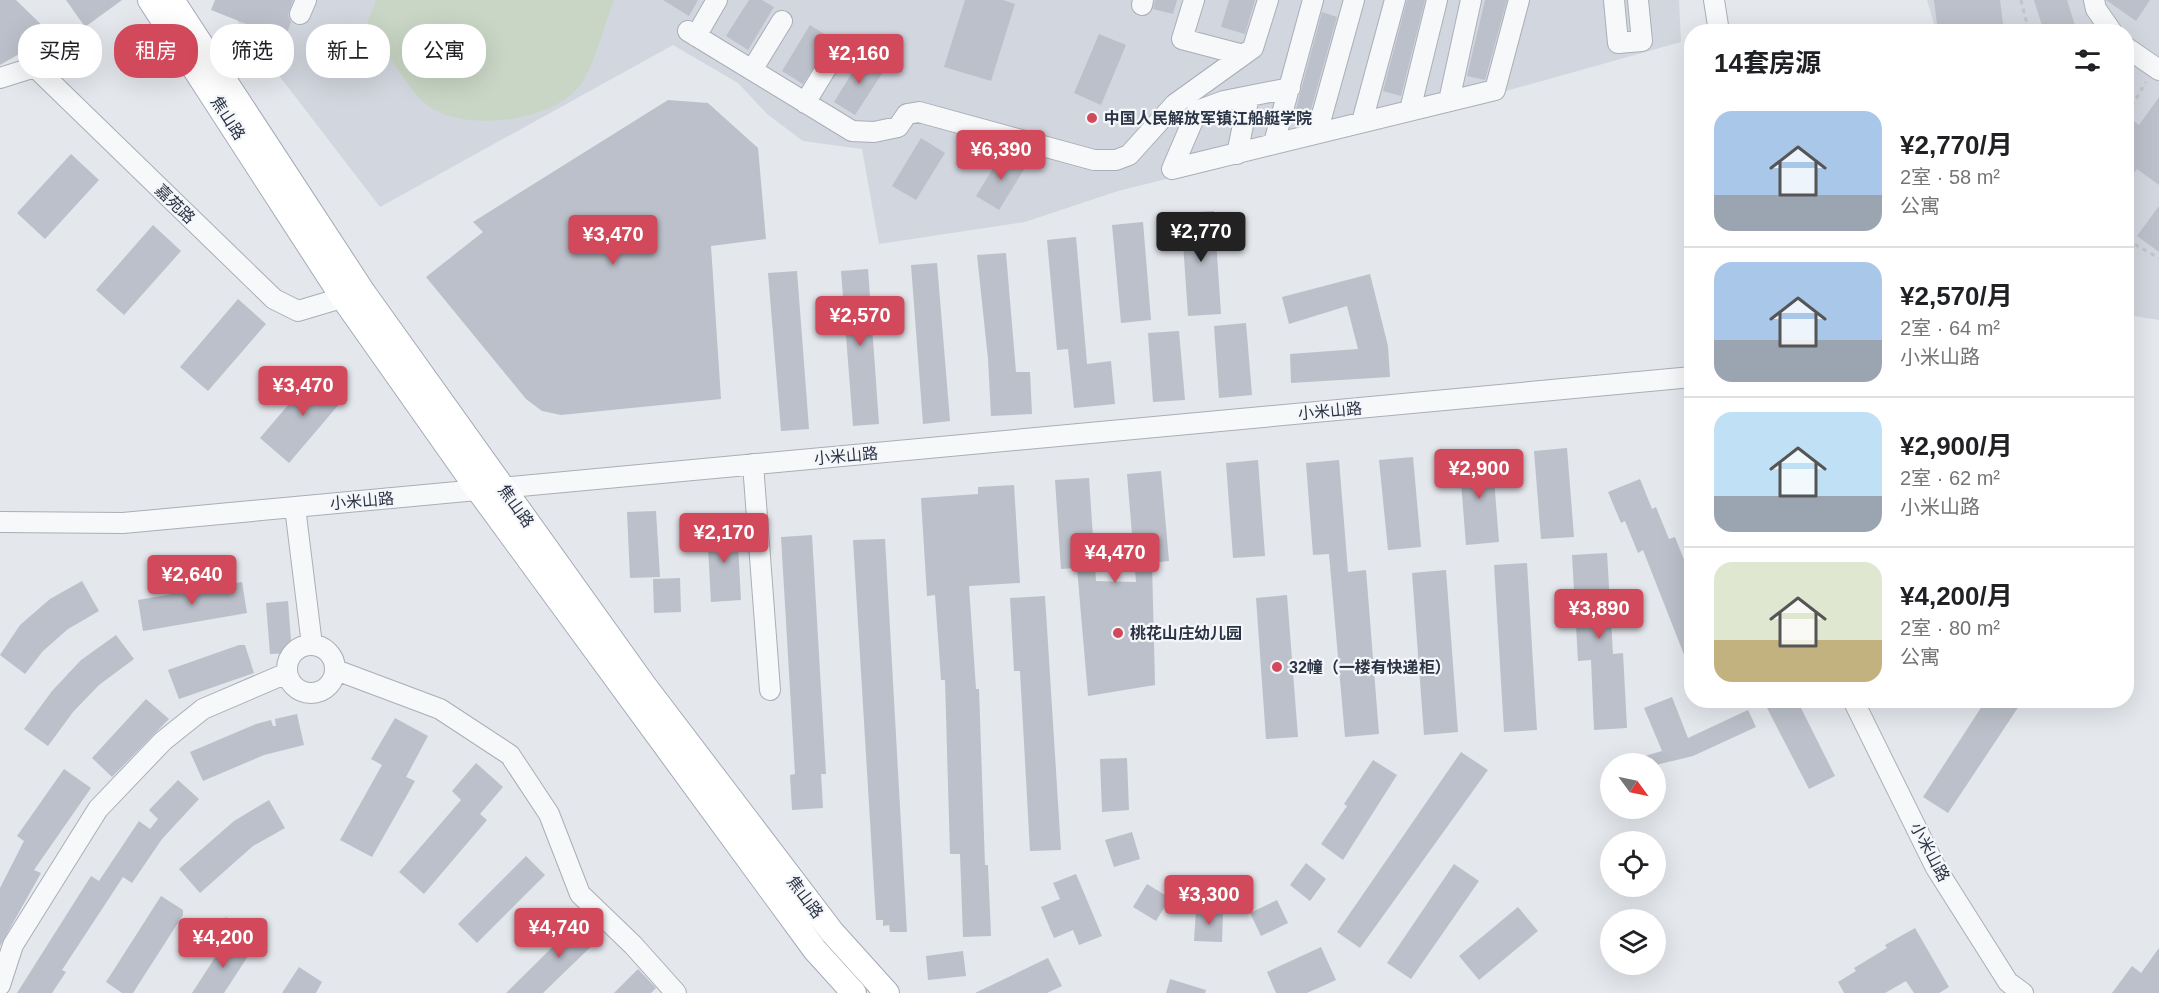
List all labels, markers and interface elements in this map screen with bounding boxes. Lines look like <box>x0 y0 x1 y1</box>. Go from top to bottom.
chip: 买房 <box>18 24 102 78</box>
chip: 租房 <box>114 24 198 78</box>
chip: 筛选 <box>210 24 294 78</box>
chip: 新上 <box>306 24 390 78</box>
chip: 公寓 <box>402 24 486 78</box>
pin: ¥2,160 <box>810 34 908 85</box>
text: ¥2,160 <box>828 42 890 64</box>
icon: filters <box>2071 44 2104 77</box>
text: 14套房源 <box>1714 48 1821 78</box>
street label: 焦山路 <box>208 93 248 143</box>
place label: 中国人民解放军镇江船艇学院 <box>1104 109 1312 127</box>
marker: 中国人民解放军镇江船艇学院 <box>1085 111 1099 125</box>
pin: ¥6,390 <box>952 130 1050 181</box>
text: ¥2,770/月 <box>1900 130 2013 160</box>
icon: home <box>1762 135 1834 207</box>
text: ¥6,390 <box>970 138 1032 160</box>
text: 2室 · 58 m² <box>1900 166 2000 188</box>
street label: 嘉苑路 <box>152 181 198 227</box>
text: 公寓 <box>1900 195 1940 217</box>
pin: ¥2,770 <box>1152 212 1250 263</box>
pin: ¥3,470 <box>564 215 662 266</box>
text: ¥2,770 <box>1170 220 1232 242</box>
text: ¥3,470 <box>582 223 644 245</box>
text: ¥2,570/月 <box>1900 281 2013 311</box>
icon: home <box>1762 286 1834 358</box>
pin: ¥2,570 <box>811 296 909 347</box>
text: ¥2,570 <box>829 304 891 326</box>
text: 2室 · 64 m² <box>1900 317 2000 339</box>
text: 小米山路 <box>1900 346 1980 368</box>
pin: ¥3,470 <box>254 366 352 417</box>
text: ¥3,470 <box>272 374 334 396</box>
street label: 小米山路 <box>1297 400 1363 422</box>
text: ¥2,900/月 <box>1900 431 2013 461</box>
icon: home <box>1762 436 1834 508</box>
street label: 小米山路 <box>813 445 879 467</box>
pin: ¥2,900 <box>1430 449 1528 500</box>
text: ¥2,900 <box>1448 457 1510 479</box>
text: 2室 · 62 m² <box>1900 467 2000 489</box>
street label: 焦山路 <box>495 482 537 530</box>
street label: 小米山路 <box>329 490 395 512</box>
text: 小米山路 <box>1900 496 1980 518</box>
pin: ¥2,170 <box>675 513 773 564</box>
text: ¥2,170 <box>693 521 755 543</box>
pin: ¥4,470 <box>1066 533 1164 584</box>
text: ¥4,470 <box>1084 541 1146 563</box>
pin: ¥2,640 <box>143 555 241 606</box>
text: ¥2,640 <box>161 563 223 585</box>
text: ¥4,200/月 <box>1900 581 2013 611</box>
icon: home <box>1762 586 1834 658</box>
pin: ¥3,890 <box>1550 589 1648 640</box>
text: ¥3,890 <box>1568 597 1630 619</box>
text: 2室 · 80 m² <box>1900 617 2000 639</box>
place label: 桃花山庄幼儿园 <box>1130 624 1242 642</box>
marker: 桃花山庄幼儿园 <box>1111 626 1125 640</box>
text: 公寓 <box>1900 646 1940 668</box>
place label: 32幢（一楼有快递柜） <box>1289 658 1451 676</box>
marker: 32幢（一楼有快递柜） <box>1270 660 1284 674</box>
north arrow <box>1600 753 1666 819</box>
map controls <box>1600 753 1666 975</box>
street label: 小米山路 <box>1907 820 1953 884</box>
button: locate <box>1600 831 1666 897</box>
street label: 焦山路 <box>784 873 826 921</box>
pin: ¥3,300 <box>1160 875 1258 926</box>
text: ¥3,300 <box>1178 883 1240 905</box>
pin: ¥4,740 <box>510 908 608 959</box>
button: layers <box>1600 909 1666 975</box>
text: ¥4,740 <box>528 916 590 938</box>
pin: ¥4,200 <box>174 918 272 969</box>
text: ¥4,200 <box>192 926 254 948</box>

